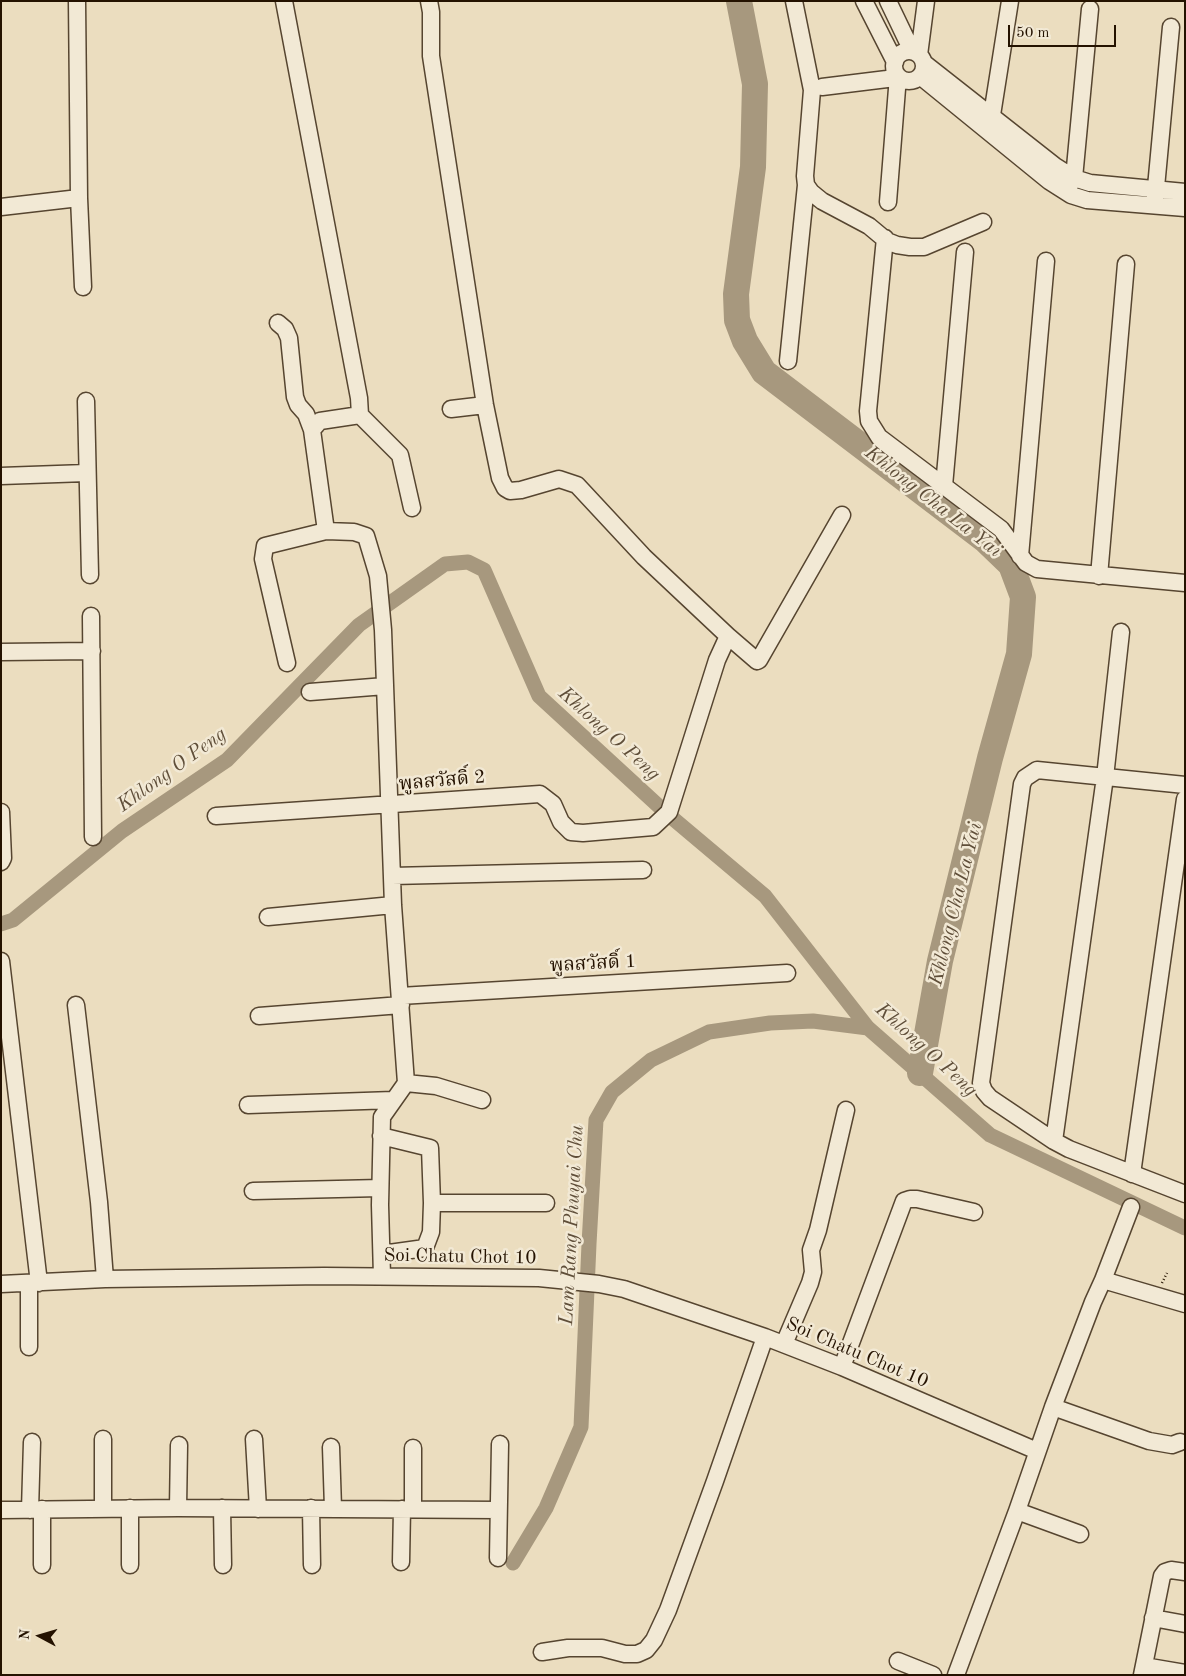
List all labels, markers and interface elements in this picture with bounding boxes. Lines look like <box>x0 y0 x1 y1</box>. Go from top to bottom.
scale bar <box>1011 15 1118 47</box>
text: 50 m <box>1016 26 1050 41</box>
water label: Khlong Cha La Yai <box>860 441 1006 563</box>
water label: Khlong O Peng <box>553 682 665 786</box>
water label: Khlong O Peng <box>113 722 231 818</box>
street label: พูลสวัสดิ์ 2 <box>398 766 486 796</box>
water label: Khlong Cha La Yai <box>924 820 988 988</box>
street label: พูลสวัสดิ์ 1 <box>549 950 637 978</box>
water label: Khlong O Peng <box>870 998 982 1102</box>
water label: Lam Rang Phuyai Chu <box>555 1124 589 1326</box>
street label: Soi Chatu Chot 10 <box>383 1244 537 1270</box>
street label: Soi Chatu Chot 10 <box>782 1313 932 1393</box>
north arrow <box>15 1611 65 1661</box>
text: N <box>18 1628 33 1640</box>

